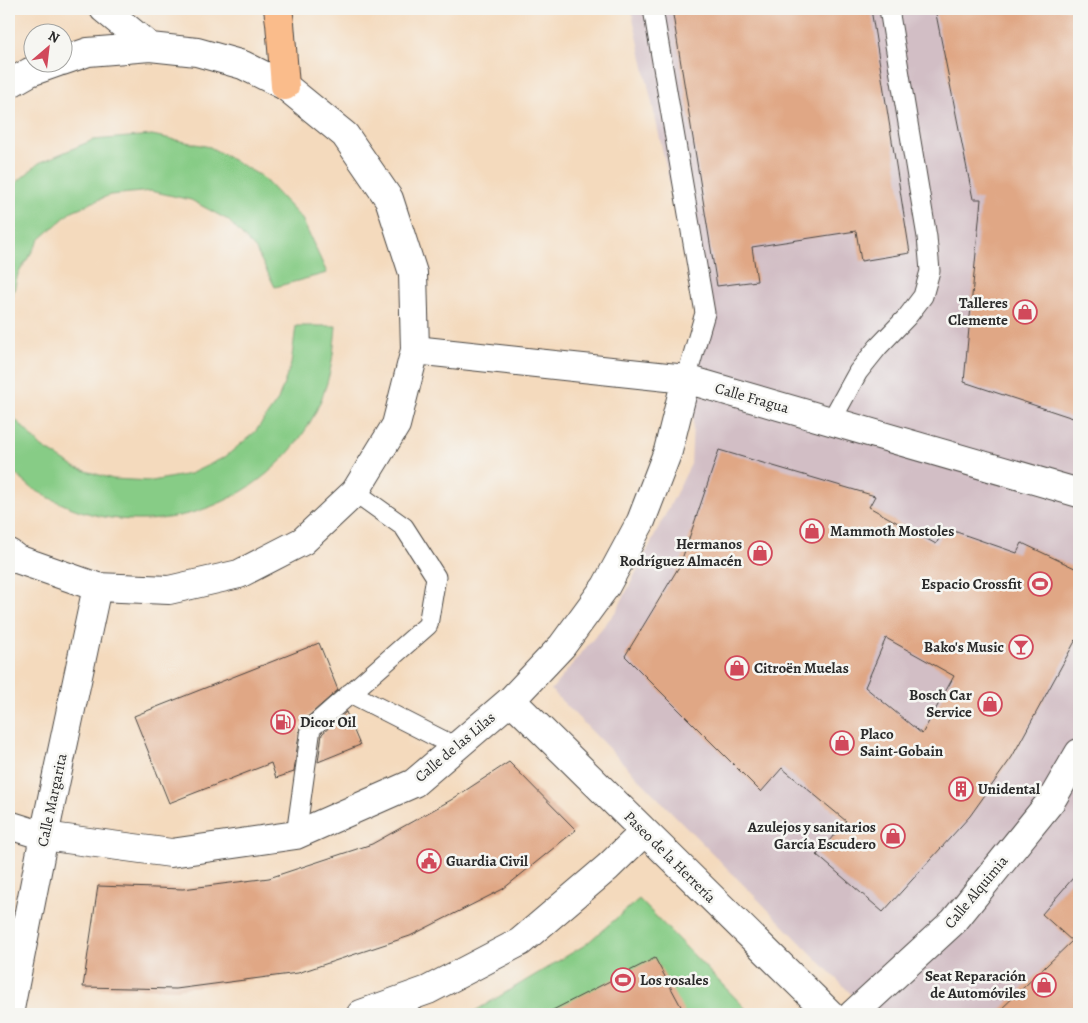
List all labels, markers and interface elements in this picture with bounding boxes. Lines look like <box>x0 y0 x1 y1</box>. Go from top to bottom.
north arrow <box>22 22 72 72</box>
text: N <box>45 26 63 48</box>
place label: Talleres Clemente <box>948 293 1008 330</box>
shop icon: Talleres Clemente <box>1012 299 1038 325</box>
street label: Calle Fragua <box>713 378 791 418</box>
shop icon: Mammoth Mostoles <box>799 518 825 544</box>
place label: Mammoth Mostoles <box>830 521 954 541</box>
place label: Hermanos Rodríguez Almacén <box>620 534 743 571</box>
shop icon: Hermanos Rodríguez Almacén <box>747 540 773 566</box>
sports icon: Espacio Crossfit <box>1027 571 1053 597</box>
place label: Espacio Crossfit <box>921 574 1022 594</box>
bar icon: Bako's Music <box>1008 634 1034 660</box>
place label: Bako's Music <box>924 637 1004 657</box>
shop icon: Citroën Muelas <box>724 655 750 681</box>
place label: Citroën Muelas <box>754 658 849 678</box>
place label: Bosch Car Service <box>909 685 972 722</box>
shop icon: Bosch Car Service <box>977 691 1003 717</box>
street label: Calle de las Lilas <box>411 707 499 787</box>
fuel station icon: Dicor Oil <box>270 709 296 735</box>
place label: Dicor Oil <box>300 712 356 732</box>
place label: Placo Saint-Gobain <box>860 724 944 761</box>
shop icon: Placo Saint-Gobain <box>829 730 855 756</box>
street label: Calle Margarita <box>32 751 72 848</box>
building icon: Unidental <box>948 776 974 802</box>
place label: Unidental <box>978 779 1040 799</box>
street label: Paseo de la Herrería <box>620 807 720 907</box>
place label: Azulejos y sanitarios García Escudero <box>747 817 876 854</box>
shop icon: Azulejos y sanitarios García Escudero <box>880 823 906 849</box>
public building icon: Guardia Civil <box>416 848 442 874</box>
place label: Guardia Civil <box>446 851 528 871</box>
street label: Calle Alquimia <box>940 851 1012 933</box>
place label: Seat Reparación de Automóviles <box>925 966 1027 1003</box>
sports icon: Los rosales <box>610 967 636 993</box>
place label: Los rosales <box>640 970 709 990</box>
shop icon: Seat Reparación de Automóviles <box>1031 972 1057 998</box>

